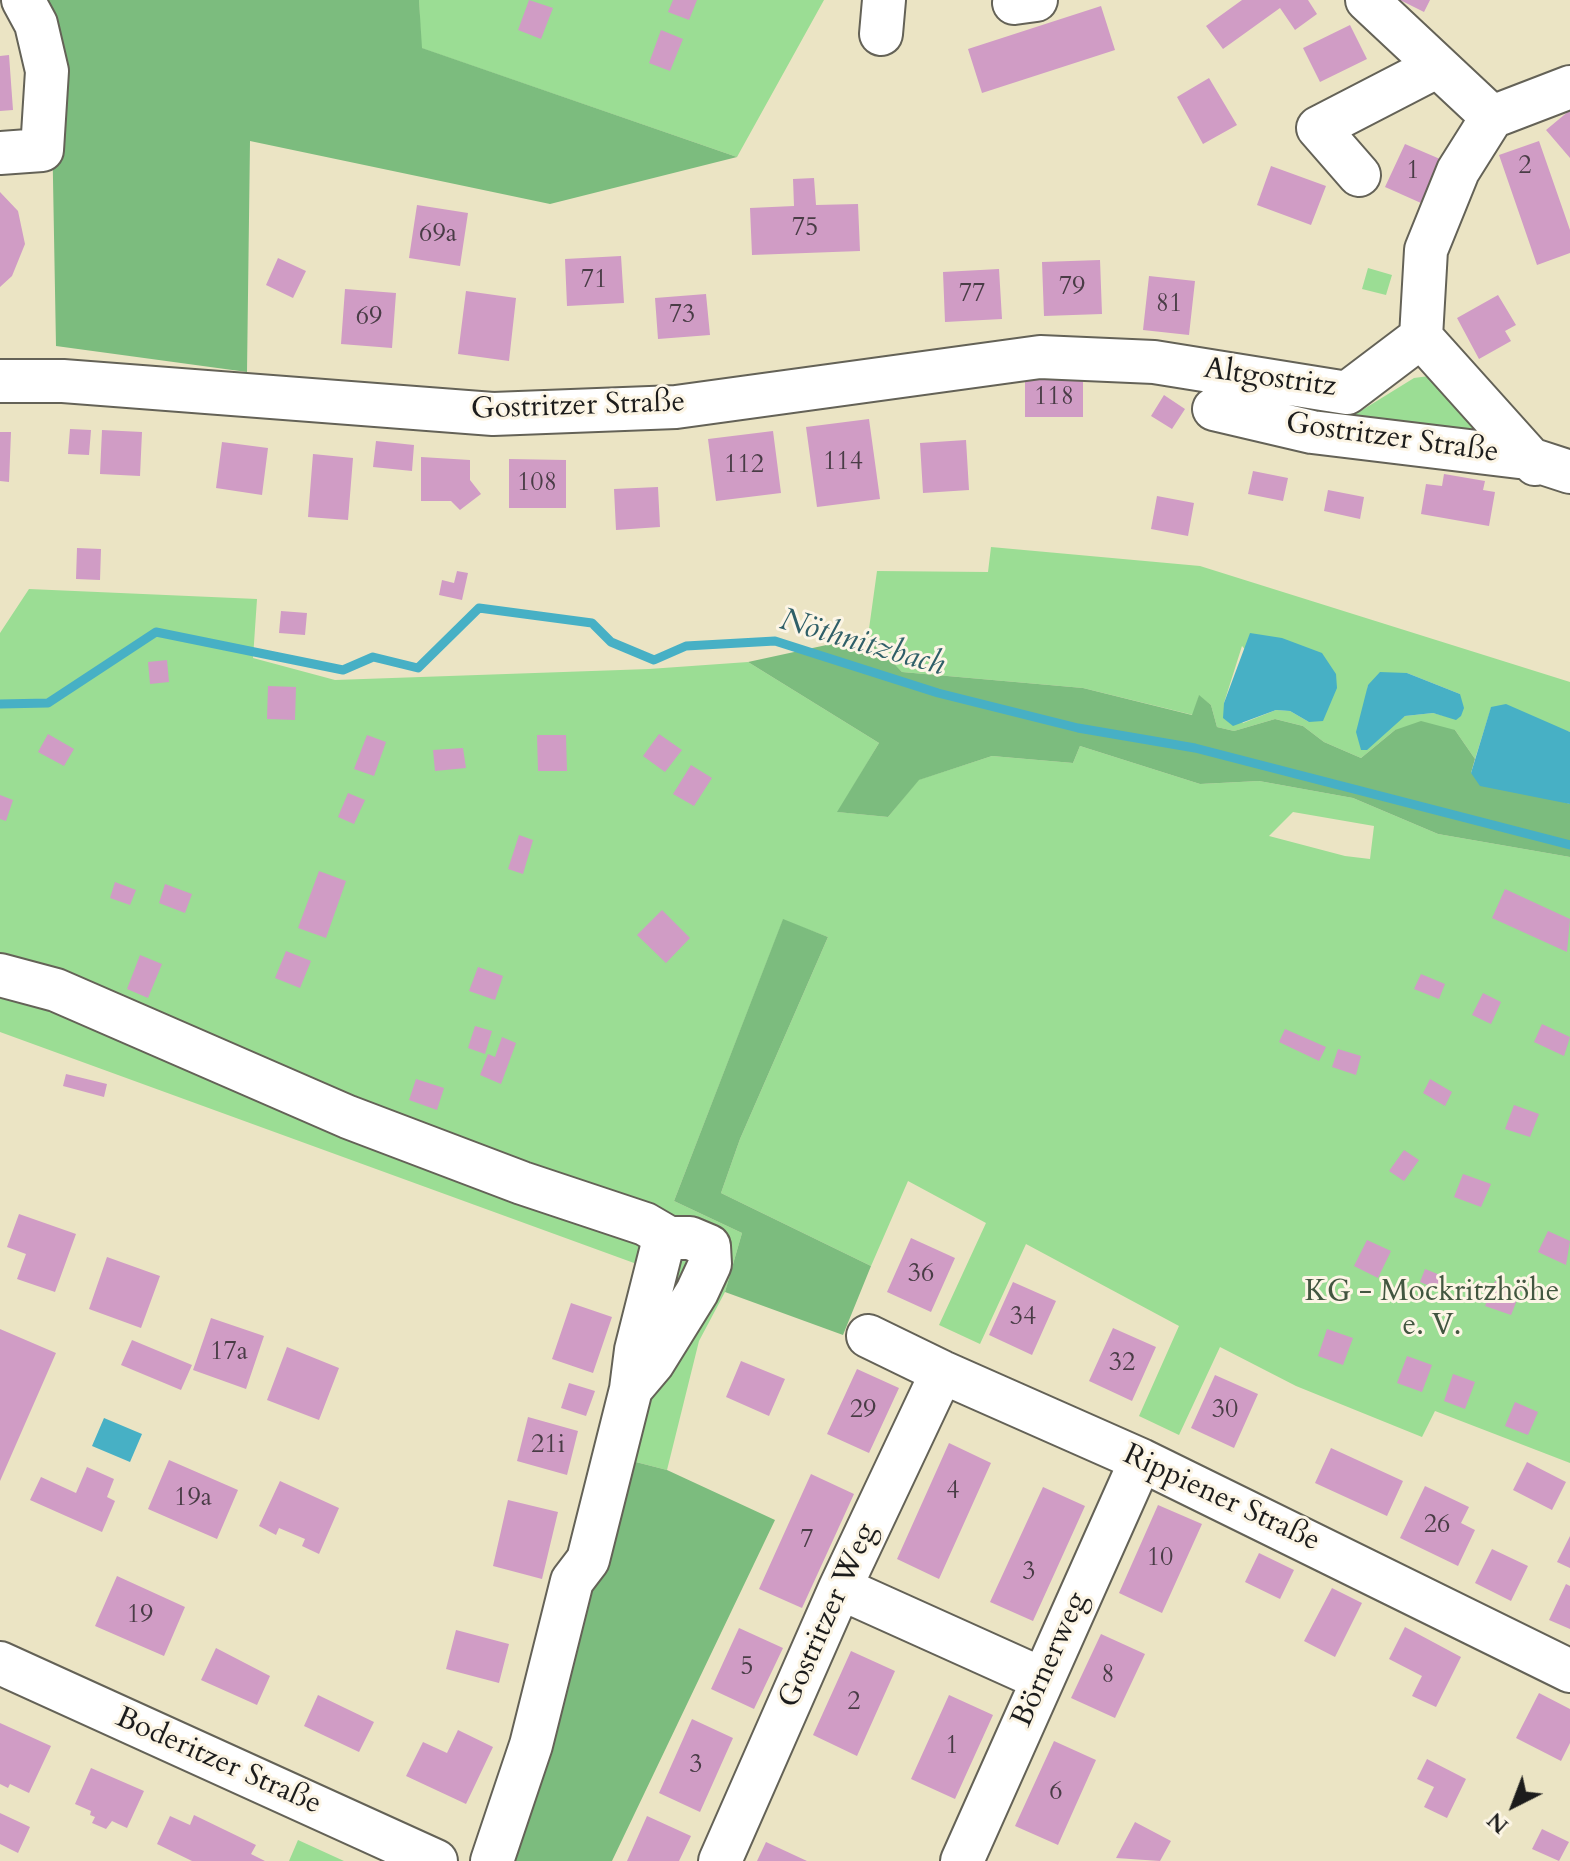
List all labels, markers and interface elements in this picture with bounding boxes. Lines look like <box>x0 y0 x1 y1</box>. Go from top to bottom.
house number: 2 <box>1518 151 1532 183</box>
house number: 1 <box>1406 156 1420 188</box>
house number: 75 <box>792 213 818 245</box>
house number: 69a <box>419 219 457 251</box>
house number: 71 <box>581 265 607 297</box>
house number: 79 <box>1059 272 1085 304</box>
house number: 77 <box>959 279 985 311</box>
house number: 81 <box>1156 289 1182 321</box>
house number: 73 <box>669 300 695 332</box>
house number: 69 <box>356 302 382 334</box>
street label: Altgostritz <box>1202 352 1338 406</box>
house number: 118 <box>1034 382 1074 414</box>
street label: Gostritzer Straße <box>470 385 686 429</box>
street label: Gostritzer Straße <box>1283 406 1501 472</box>
house number: 114 <box>823 447 863 479</box>
house number: 112 <box>724 450 764 482</box>
house number: 108 <box>517 468 557 500</box>
water label: Nöthnitzbach <box>775 602 949 686</box>
house number: 36 <box>908 1259 934 1291</box>
park label: KG - Mockritzhöhe e. V. <box>1305 1275 1559 1346</box>
house number: 34 <box>1010 1302 1036 1334</box>
house number: 17a <box>210 1337 248 1369</box>
house number: 32 <box>1109 1348 1135 1380</box>
house number: 29 <box>850 1395 876 1427</box>
house number: 30 <box>1212 1395 1238 1427</box>
house number: 21i <box>531 1430 565 1462</box>
street label: Rippiener Straße <box>1117 1438 1325 1560</box>
house number: 4 <box>946 1476 960 1508</box>
house number: 19a <box>174 1483 212 1515</box>
house number: 26 <box>1424 1510 1450 1542</box>
street label: Gostritzer Weg <box>772 1518 886 1714</box>
house number: 7 <box>800 1525 814 1557</box>
house number: 10 <box>1147 1543 1173 1575</box>
house number: 3 <box>1022 1557 1036 1589</box>
street label: Börnerweg <box>1005 1587 1097 1733</box>
house number: 19 <box>127 1600 153 1632</box>
house number: 5 <box>740 1652 754 1684</box>
house number: 8 <box>1101 1660 1115 1692</box>
house number: 2 <box>847 1687 861 1719</box>
street label: Boderitzer Straße <box>110 1701 326 1823</box>
house number: 1 <box>945 1731 959 1763</box>
house number: 3 <box>689 1750 703 1782</box>
north arrow <box>1474 1765 1554 1845</box>
house number: 6 <box>1049 1777 1063 1809</box>
text: N <box>1481 1805 1515 1840</box>

